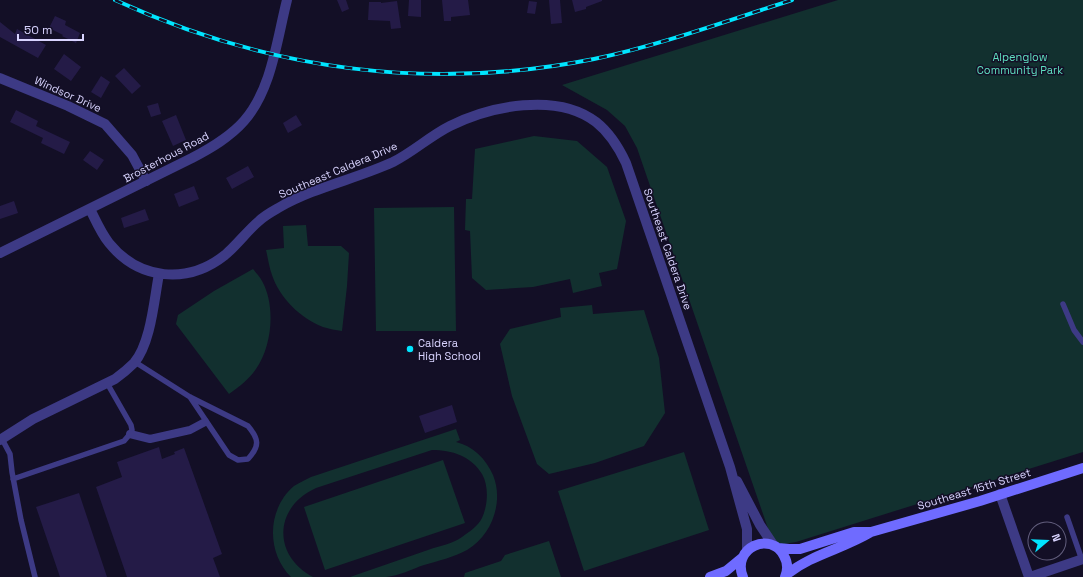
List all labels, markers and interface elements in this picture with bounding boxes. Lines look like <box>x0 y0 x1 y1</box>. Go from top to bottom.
scale bar <box>18 16 83 42</box>
text: 50 m <box>24 22 52 38</box>
park label: Alpenglow Community Park <box>977 50 1063 77</box>
street label: Windsor Drive <box>32 73 104 115</box>
street label: Brosterhous Road <box>121 128 211 186</box>
street label: Southeast Caldera Drive <box>277 139 399 201</box>
street label: Southeast Caldera Drive <box>641 186 695 312</box>
place label: Caldera High School <box>418 336 481 363</box>
marker: Caldera High School <box>405 344 415 354</box>
street label: Southeast 15th Street <box>916 465 1032 513</box>
north arrow <box>1027 521 1067 561</box>
text: N <box>1049 532 1064 544</box>

